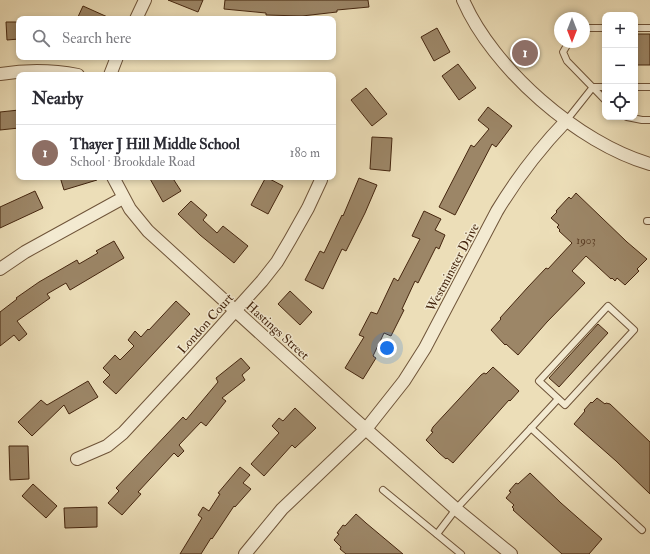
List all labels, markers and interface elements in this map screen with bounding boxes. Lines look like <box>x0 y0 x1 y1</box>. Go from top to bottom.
north arrow <box>554 12 590 48</box>
map controls <box>602 12 638 120</box>
button: + <box>602 12 638 48</box>
search box <box>16 16 336 60</box>
icon: search <box>30 27 52 49</box>
text: Search here <box>62 29 131 48</box>
pin: 1 <box>512 38 538 68</box>
button: − <box>602 48 638 84</box>
button: locate <box>602 84 638 120</box>
text: Nearby <box>32 88 83 109</box>
text: Thayer J Hill Middle School <box>70 135 240 154</box>
text: 1 <box>43 145 47 161</box>
text: 180 m <box>290 145 320 161</box>
text: School · Brookdale Road <box>70 154 195 170</box>
street label: Westminster Drive <box>422 220 483 315</box>
house number: 1903 <box>576 234 596 247</box>
street label: London Court <box>174 290 237 357</box>
street label: Hastings Street <box>242 298 312 363</box>
your location <box>377 338 397 358</box>

